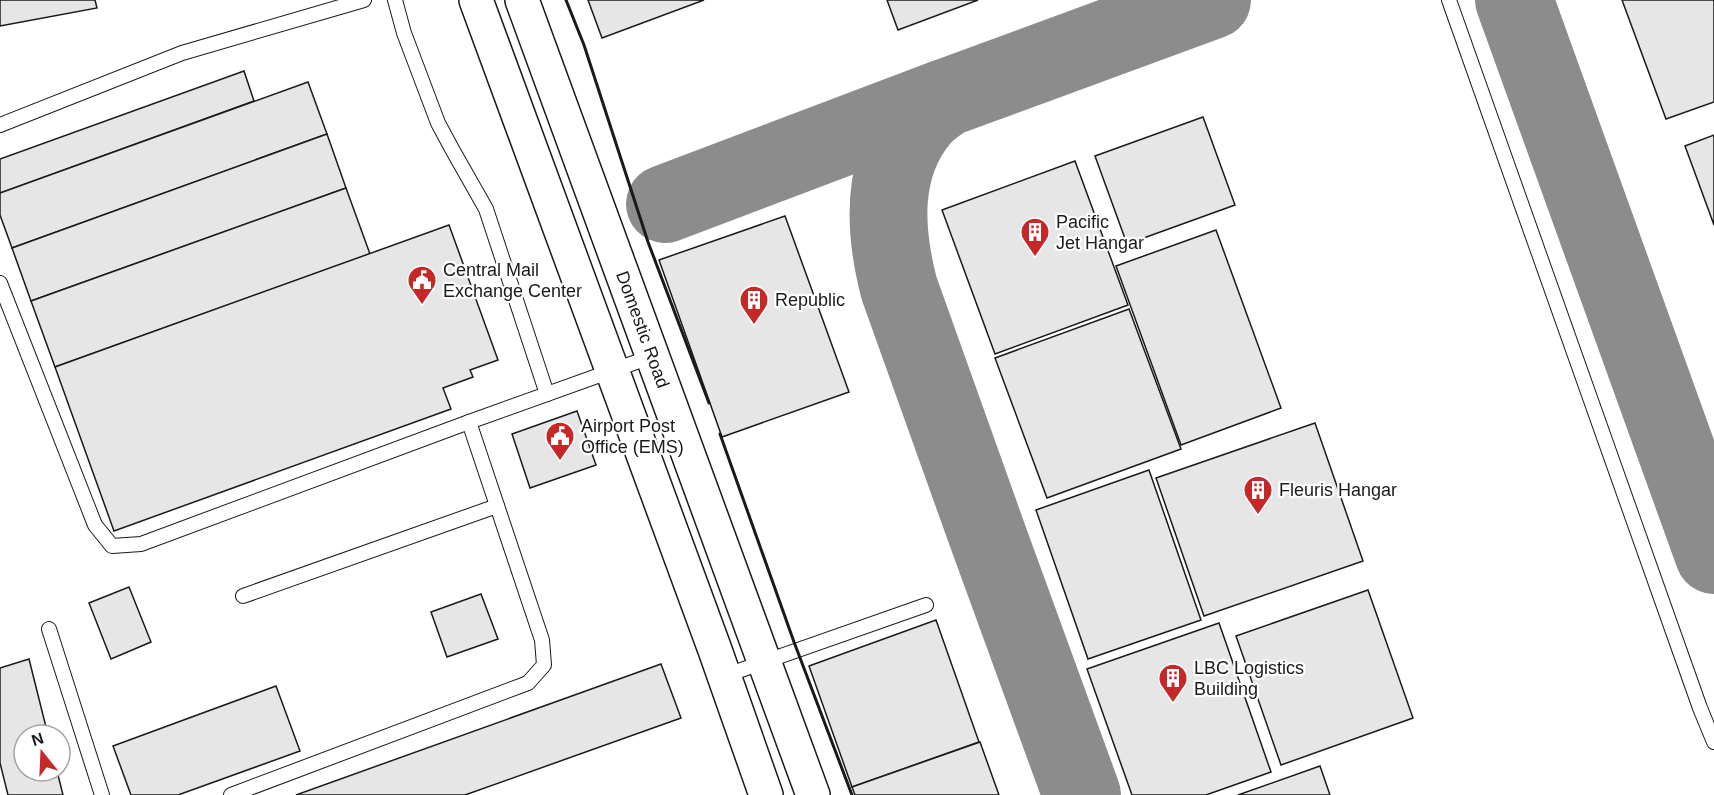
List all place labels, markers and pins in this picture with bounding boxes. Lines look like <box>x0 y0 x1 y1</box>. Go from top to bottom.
place label: Pacific Jet Hangar <box>1056 212 1144 253</box>
building icon: Pacific Jet Hangar <box>1019 216 1051 258</box>
place label: Central Mail Exchange Center <box>443 260 582 301</box>
public building icon: Central Mail Exchange Center <box>406 264 438 306</box>
building icon: Republic <box>738 284 770 326</box>
place label: Republic <box>775 290 845 310</box>
place label: Airport Post Office (EMS) <box>581 416 684 457</box>
public building icon: Airport Post Office (EMS) <box>544 420 576 462</box>
building icon: Fleuris Hangar <box>1242 474 1274 516</box>
place label: Fleuris Hangar <box>1279 480 1397 500</box>
place label: LBC Logistics Building <box>1194 658 1304 699</box>
building icon: LBC Logistics Building <box>1157 662 1189 704</box>

